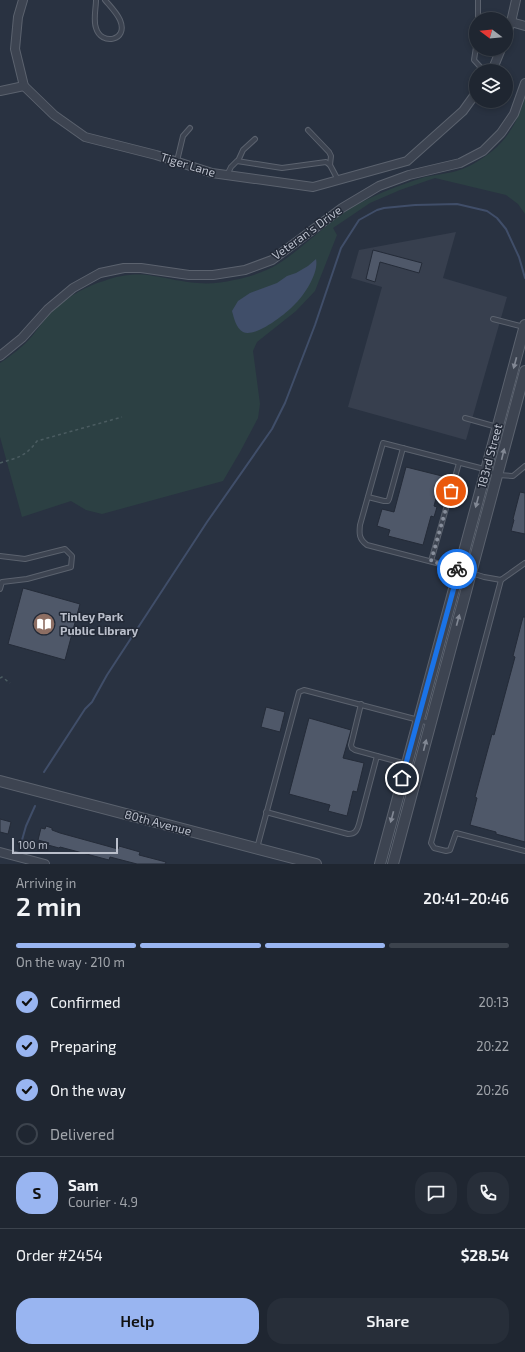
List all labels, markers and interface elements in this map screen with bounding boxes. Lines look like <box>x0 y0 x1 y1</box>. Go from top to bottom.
north arrow <box>469 12 513 56</box>
map controls <box>469 12 513 108</box>
button: layers <box>469 64 513 108</box>
street label: Tiger Lane <box>159 149 217 179</box>
street label: Veteran's Drive <box>269 202 344 262</box>
one-way arrow <box>512 357 518 369</box>
street label: 183rd Street <box>474 421 504 490</box>
one-way arrow <box>500 447 506 459</box>
pin <box>434 474 468 508</box>
icon: bag <box>440 480 462 502</box>
one-way arrow <box>474 496 480 508</box>
courier <box>437 549 477 589</box>
icon: bike <box>446 558 468 580</box>
place label: Tinley Park Public Library <box>60 609 139 638</box>
library icon: Tinley Park Public Library <box>31 611 57 637</box>
one-way arrow <box>456 613 462 626</box>
one-way arrow <box>422 739 428 751</box>
pin <box>385 761 419 795</box>
icon: home <box>391 767 413 789</box>
street label: 80th Avenue <box>123 806 193 838</box>
one-way arrow <box>389 811 395 823</box>
scale bar <box>12 836 118 855</box>
text: 100 m <box>18 838 48 851</box>
text: Arriving in <box>16 875 76 891</box>
text: 20:41–20:46 <box>423 889 509 907</box>
text: 2 min <box>16 890 82 921</box>
text: On the way · 210 m <box>16 954 125 970</box>
icon: check <box>16 991 38 1013</box>
text: Confirmed <box>50 993 121 1011</box>
text: 20:13 <box>478 994 509 1010</box>
icon: check <box>16 1035 38 1057</box>
text: Preparing <box>50 1037 116 1055</box>
text: 20:22 <box>476 1038 509 1054</box>
icon: check <box>16 1079 38 1101</box>
text: On the way <box>50 1081 126 1099</box>
text: 20:26 <box>476 1082 509 1098</box>
text: Delivered <box>50 1125 115 1143</box>
button: chat <box>415 1172 457 1214</box>
button: phone <box>467 1172 509 1214</box>
text: Sam <box>68 1176 99 1194</box>
text: S <box>33 1184 41 1202</box>
text: Courier · 4.9 <box>68 1194 138 1210</box>
text: Order #2454 <box>16 1246 103 1264</box>
text: $28.54 <box>461 1246 509 1264</box>
button: Help <box>16 1298 259 1344</box>
button: Share <box>267 1298 509 1344</box>

